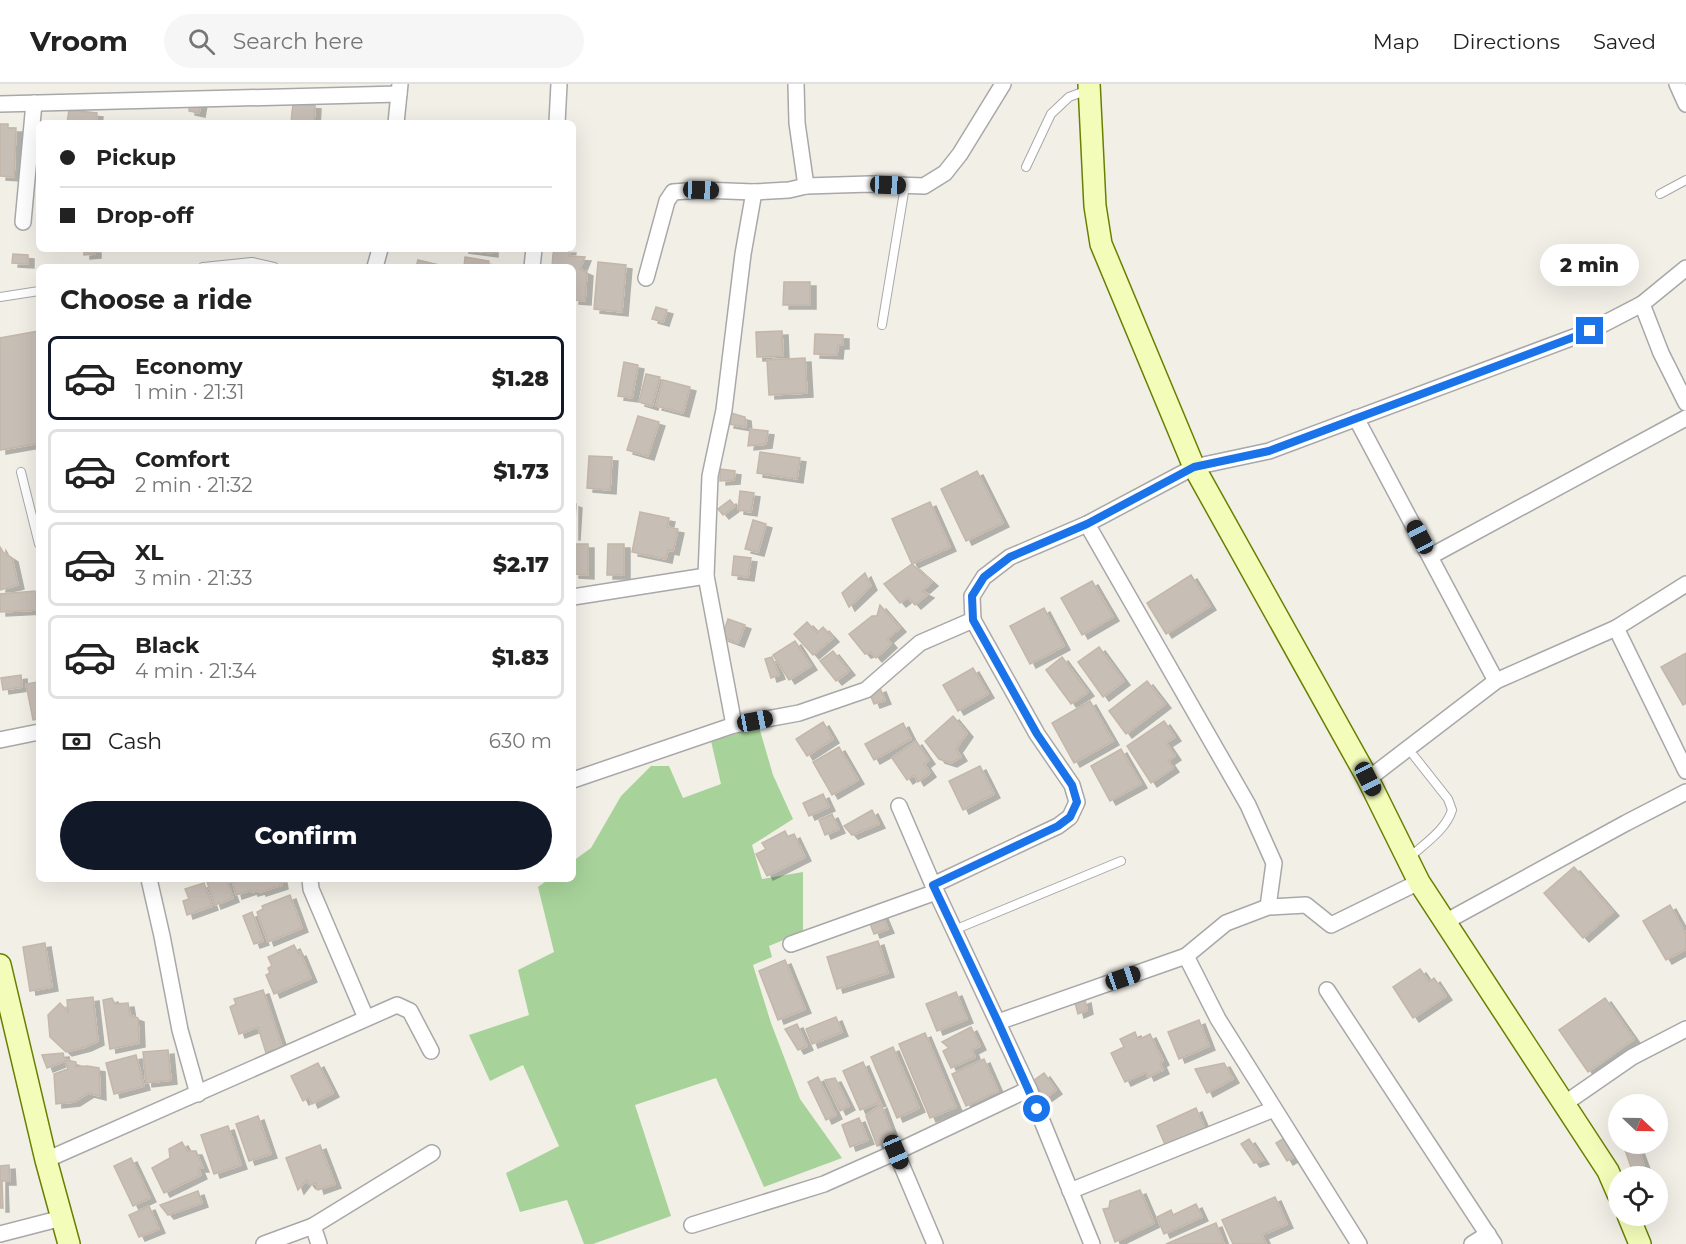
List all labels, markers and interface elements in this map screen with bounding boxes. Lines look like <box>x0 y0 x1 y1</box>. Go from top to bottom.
search box <box>164 14 584 68</box>
text: Vroom <box>30 24 128 58</box>
icon: search <box>185 25 218 58</box>
text: Search here <box>233 28 364 55</box>
text: Map <box>1373 29 1419 54</box>
text: Directions <box>1452 29 1560 54</box>
text: Saved <box>1593 29 1656 54</box>
text: Pickup <box>96 144 176 171</box>
car <box>870 175 906 195</box>
car <box>683 180 719 200</box>
text: Drop-off <box>96 202 194 229</box>
callout: 2 min <box>1540 244 1640 286</box>
text: 2 min <box>1560 253 1619 277</box>
text: Choose a ride <box>60 283 252 316</box>
route end <box>1576 317 1603 344</box>
icon: car <box>63 351 117 405</box>
text: Economy <box>135 353 243 380</box>
text: $1.28 <box>492 365 549 392</box>
text: 1 min · 21:31 <box>135 380 244 404</box>
icon: car <box>63 444 117 498</box>
text: Comfort <box>135 446 230 473</box>
text: $1.73 <box>493 458 549 485</box>
text: 2 min · 21:32 <box>135 473 253 497</box>
car <box>1404 517 1436 557</box>
icon: car <box>63 537 117 591</box>
text: XL <box>135 539 164 566</box>
text: $2.17 <box>493 551 549 578</box>
text: 3 min · 21:33 <box>135 566 252 590</box>
icon: car <box>63 630 117 684</box>
text: Black <box>135 632 199 659</box>
text: $1.83 <box>492 644 549 671</box>
text: 4 min · 21:34 <box>135 659 256 683</box>
car <box>736 709 774 733</box>
icon: cash <box>60 725 93 758</box>
text: Cash <box>108 728 162 755</box>
text: 630 m <box>489 729 552 753</box>
car <box>1352 759 1384 799</box>
button: Confirm <box>60 801 552 870</box>
car <box>1103 964 1143 992</box>
north arrow <box>1608 1094 1668 1154</box>
map controls <box>1608 1094 1668 1226</box>
route start <box>1023 1095 1050 1122</box>
car <box>881 1132 911 1172</box>
button: locate <box>1608 1166 1668 1226</box>

